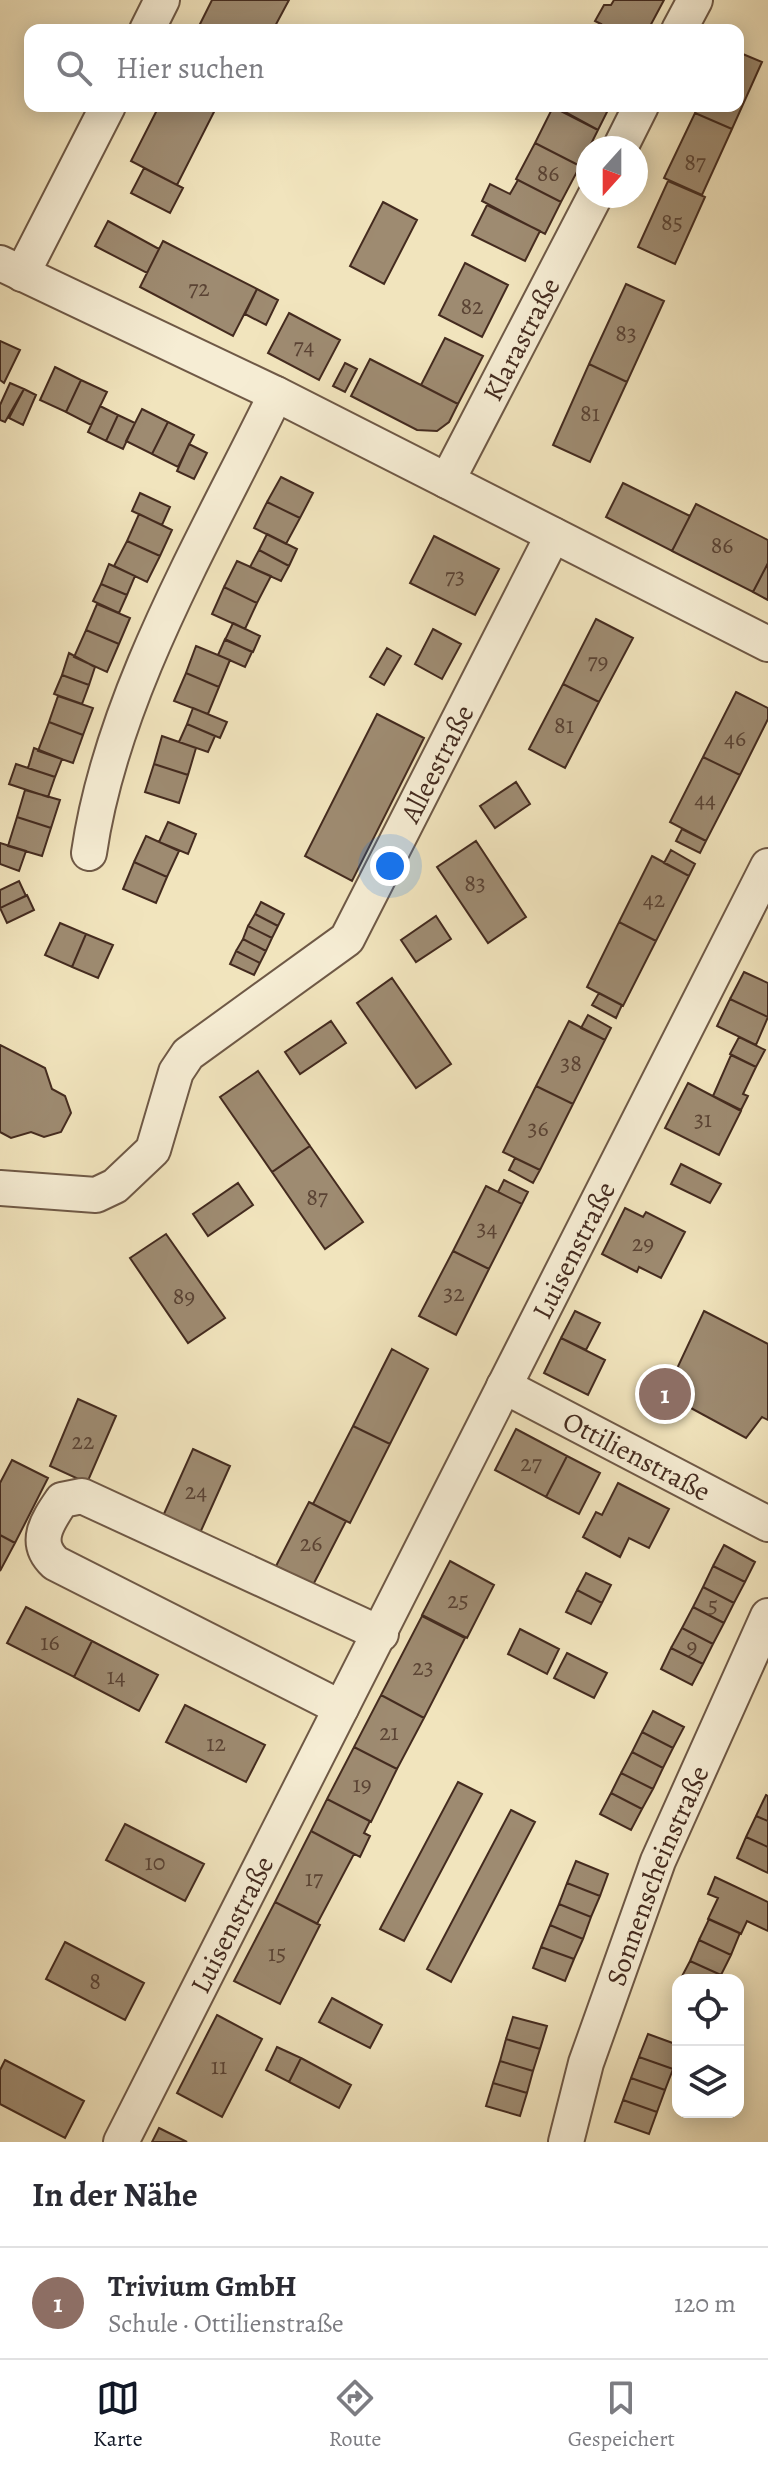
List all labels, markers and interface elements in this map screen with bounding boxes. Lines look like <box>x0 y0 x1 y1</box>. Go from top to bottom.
search box <box>24 24 744 112</box>
icon: search <box>52 46 96 90</box>
text: Hier suchen <box>116 48 265 88</box>
north arrow <box>576 136 648 208</box>
house number: 87 <box>684 146 707 178</box>
house number: 86 <box>537 157 559 189</box>
house number: 85 <box>661 206 683 238</box>
street label: Klarastraße <box>474 271 569 408</box>
house number: 72 <box>188 272 210 304</box>
house number: 82 <box>460 290 484 322</box>
house number: 83 <box>615 317 637 349</box>
house number: 74 <box>294 330 315 362</box>
house number: 81 <box>580 397 600 429</box>
house number: 86 <box>711 529 733 561</box>
house number: 73 <box>445 560 465 592</box>
house number: 79 <box>588 645 609 677</box>
street label: Alleestraße <box>391 698 483 830</box>
house number: 81 <box>554 709 574 741</box>
house number: 46 <box>724 722 746 754</box>
house number: 44 <box>694 783 716 815</box>
your location <box>370 846 410 886</box>
house number: 83 <box>464 867 486 899</box>
house number: 42 <box>643 883 665 915</box>
house number: 38 <box>560 1047 582 1079</box>
house number: 31 <box>694 1103 712 1135</box>
house number: 36 <box>527 1112 549 1144</box>
street label: Luisenstraße <box>523 1175 625 1326</box>
house number: 87 <box>306 1181 329 1213</box>
house number: 34 <box>477 1212 498 1244</box>
house number: 29 <box>632 1227 654 1259</box>
house number: 32 <box>443 1277 465 1309</box>
house number: 89 <box>173 1280 195 1312</box>
pin: 1 <box>639 1364 691 1424</box>
street label: Ottilienstraße <box>556 1402 717 1511</box>
house number: 22 <box>72 1425 94 1457</box>
house number: 27 <box>520 1447 543 1479</box>
house number: 24 <box>185 1475 207 1507</box>
house number: 26 <box>300 1527 322 1559</box>
house number: 25 <box>447 1584 469 1616</box>
house number: 5 <box>708 1589 718 1621</box>
house number: 16 <box>40 1626 60 1658</box>
house number: 9 <box>687 1630 697 1662</box>
house number: 23 <box>412 1651 434 1683</box>
house number: 14 <box>106 1660 126 1692</box>
house number: 21 <box>379 1716 399 1748</box>
house number: 12 <box>206 1727 226 1759</box>
street label: Sonnenscheinstraße <box>597 1760 718 1991</box>
house number: 19 <box>352 1768 372 1800</box>
house number: 10 <box>145 1846 166 1878</box>
street label: Luisenstraße <box>181 1850 283 2000</box>
house number: 17 <box>305 1862 324 1894</box>
house number: 15 <box>268 1937 286 1969</box>
house number: 8 <box>89 1965 101 1997</box>
map controls <box>672 1974 744 2118</box>
button: locate <box>672 1974 744 2046</box>
button: layers <box>672 2046 744 2118</box>
house number: 11 <box>211 2050 227 2082</box>
text: In der Nähe <box>32 2171 198 2218</box>
text: Trivium GmbH <box>108 2266 297 2306</box>
text: 1 <box>53 2286 63 2321</box>
text: 120 m <box>674 2286 736 2321</box>
text: Schule · Ottilienstraße <box>108 2306 344 2341</box>
tab: Karte <box>93 2376 142 2454</box>
tab: Route <box>329 2376 381 2454</box>
tab: Gespeichert <box>568 2376 675 2454</box>

